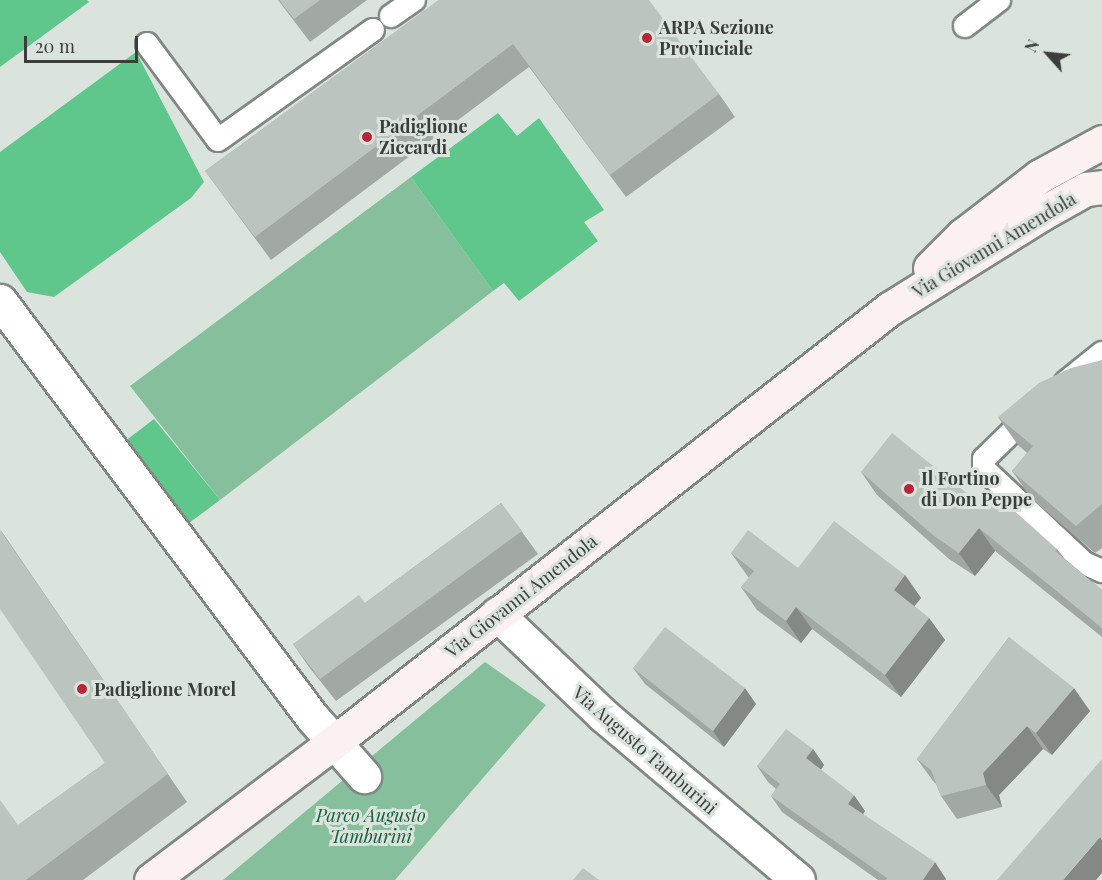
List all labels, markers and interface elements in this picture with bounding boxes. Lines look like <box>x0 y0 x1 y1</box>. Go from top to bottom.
place label: ARPA Sezione Provinciale <box>659 17 774 60</box>
scale bar <box>27 24 141 62</box>
north arrow <box>1018 24 1078 84</box>
marker: ARPA Sezione Provinciale <box>640 31 654 45</box>
text: 20 m <box>35 34 75 58</box>
text: N <box>1020 36 1043 56</box>
place label: Padiglione Ziccardi <box>379 116 468 158</box>
marker: Padiglione Ziccardi <box>360 130 374 144</box>
street label: Via Giovanni Amendola <box>908 187 1080 303</box>
place label: Il Fortino di Don Peppe <box>921 468 1032 510</box>
marker: Il Fortino di Don Peppe <box>902 482 916 496</box>
street label: Via Giovanni Amendola <box>440 530 602 662</box>
place label: Padiglione Morel <box>94 678 236 700</box>
street label: Via Augusto Tamburini <box>568 681 722 819</box>
marker: Padiglione Morel <box>75 682 89 696</box>
park label: Parco Augusto Tamburini <box>316 805 426 848</box>

